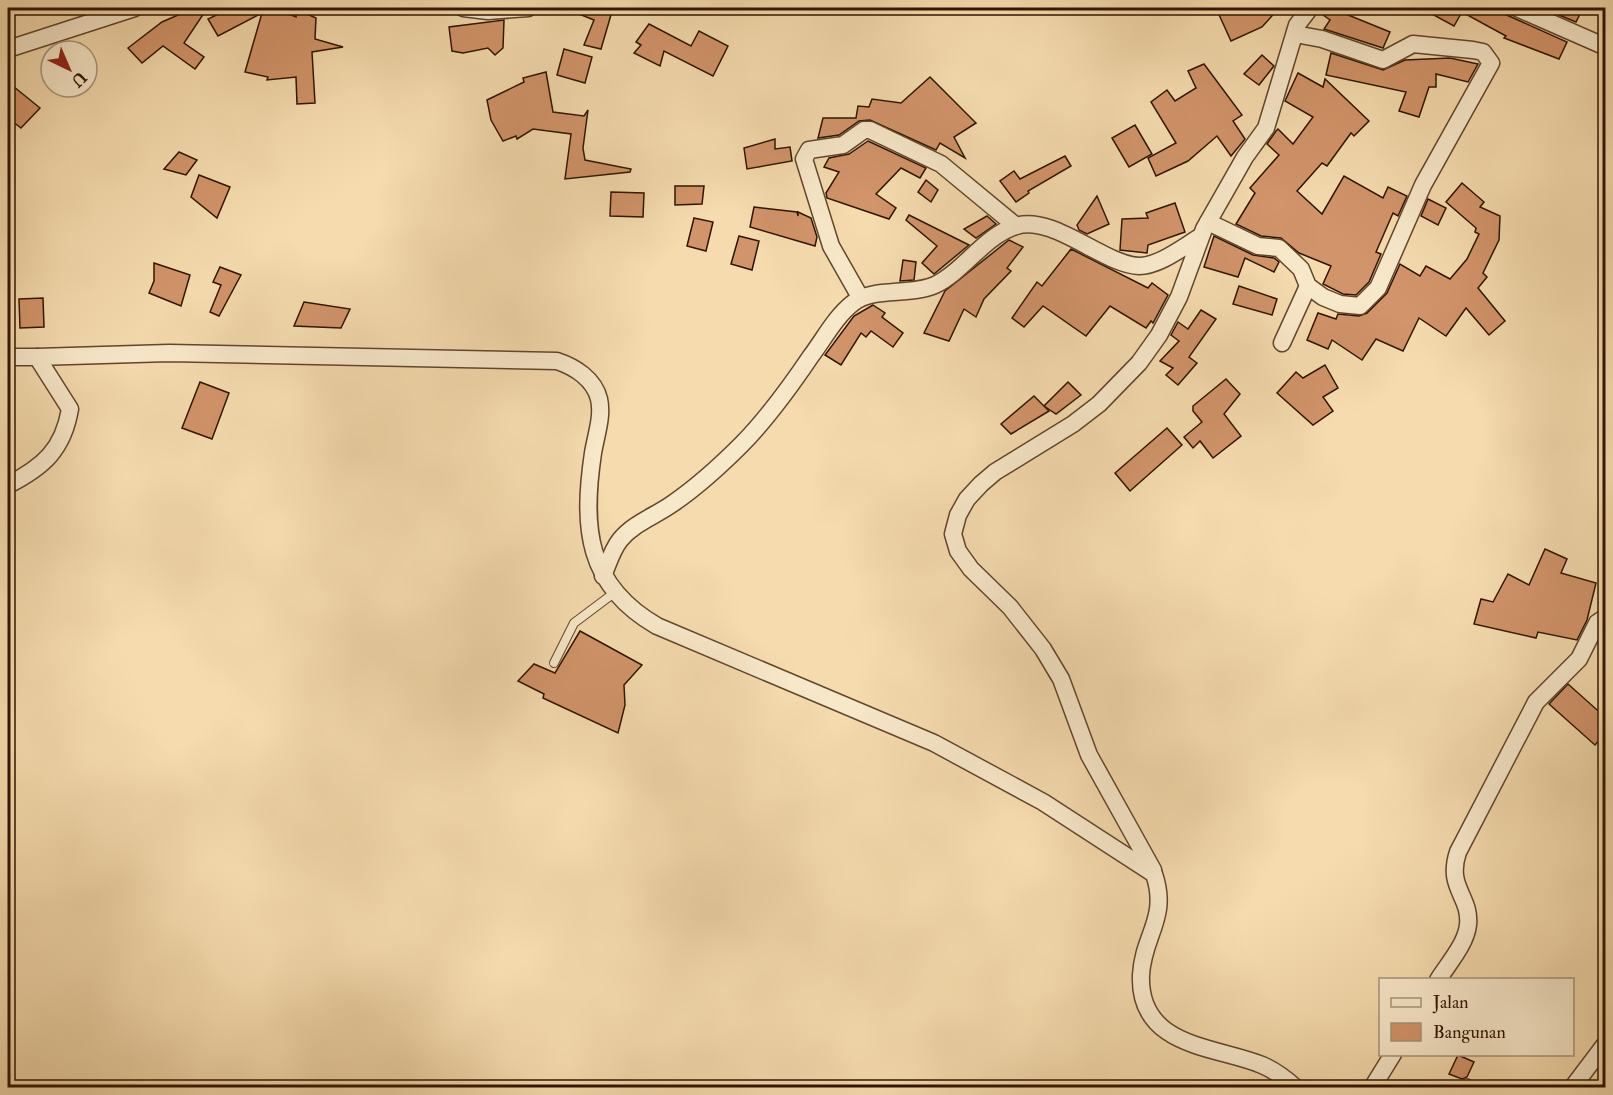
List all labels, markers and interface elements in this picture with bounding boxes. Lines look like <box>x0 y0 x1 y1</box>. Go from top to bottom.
north arrow <box>39 39 99 99</box>
text: U <box>67 67 90 91</box>
legend <box>1379 978 1574 1056</box>
text: Jalan <box>1432 991 1469 1014</box>
text: Bangunan <box>1433 1021 1506 1044</box>

